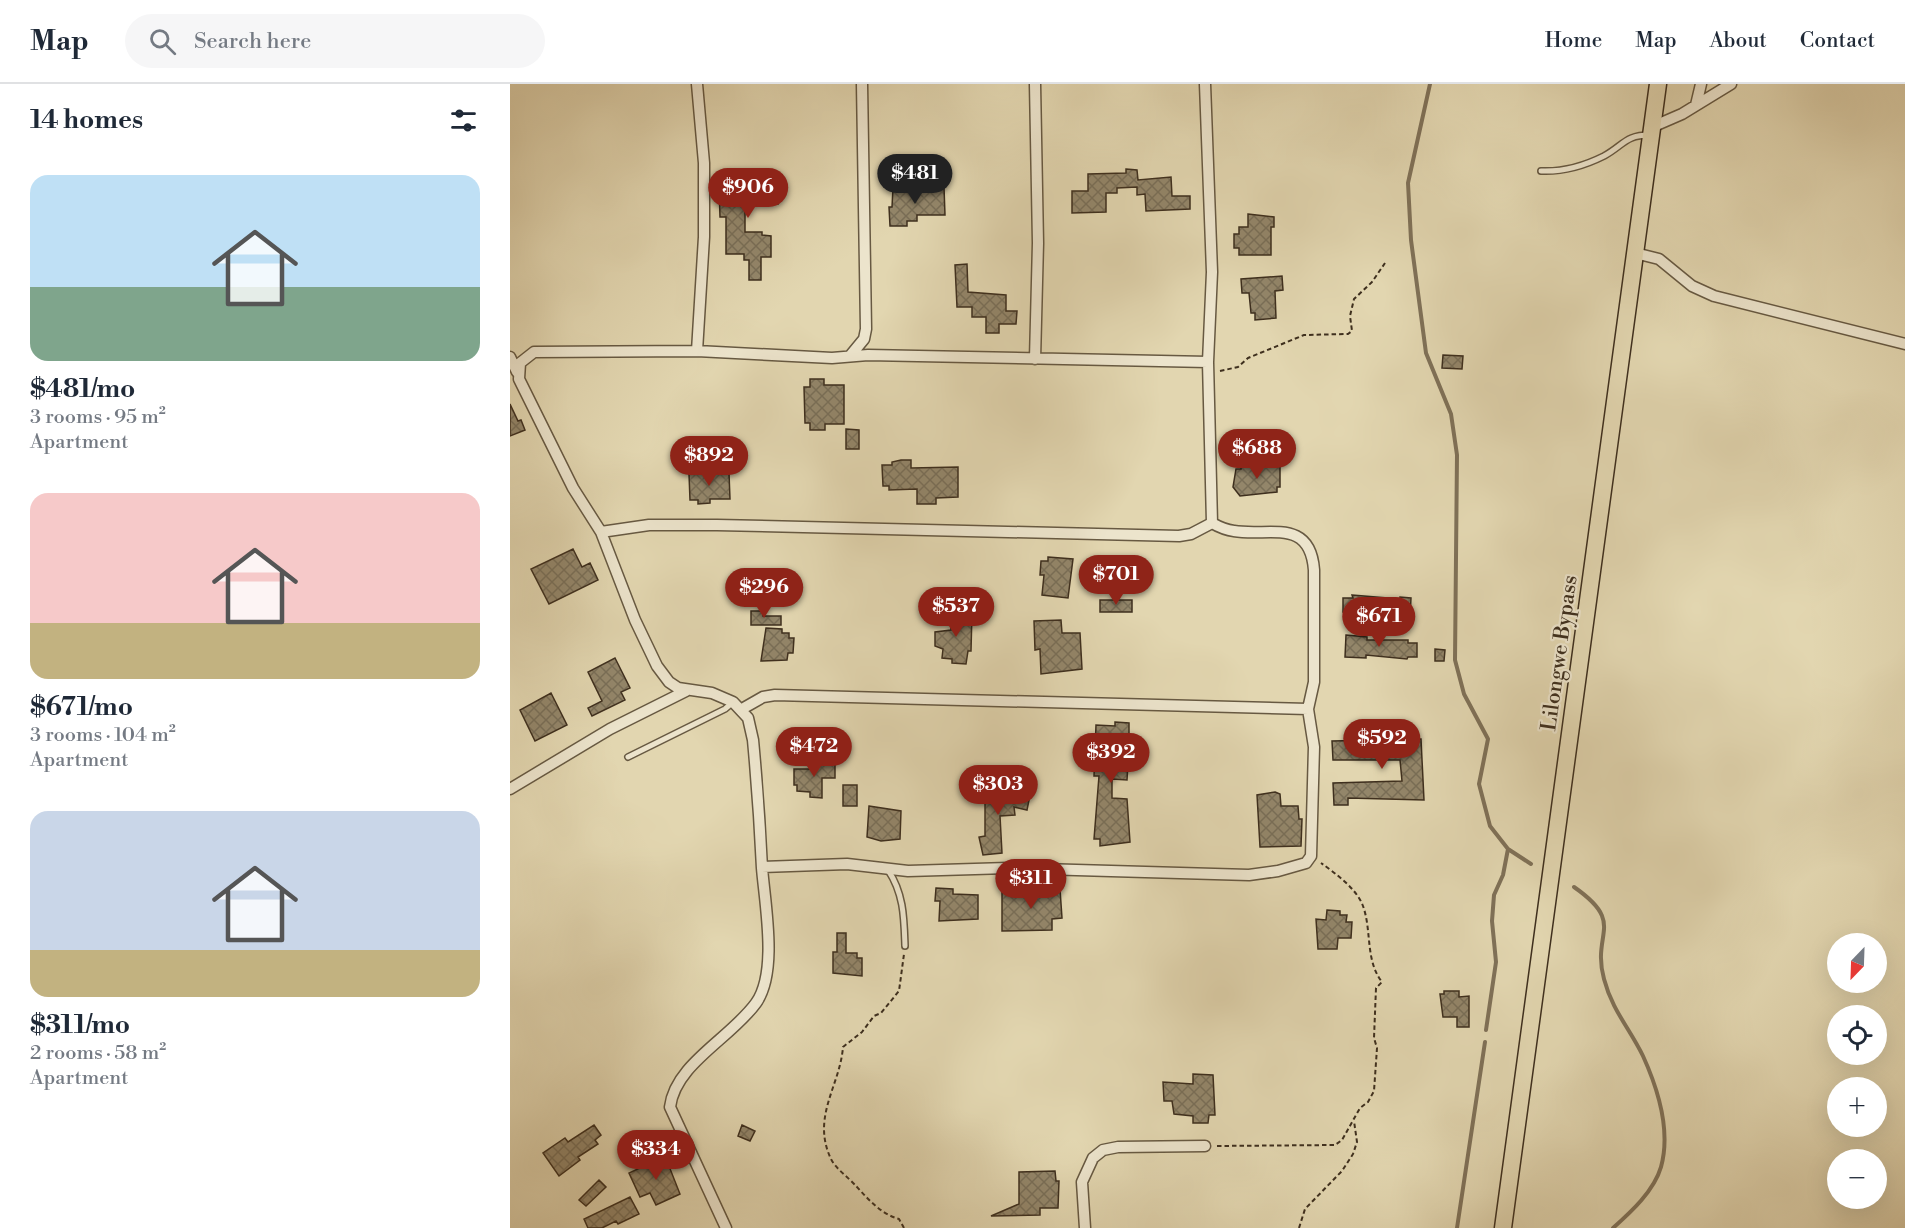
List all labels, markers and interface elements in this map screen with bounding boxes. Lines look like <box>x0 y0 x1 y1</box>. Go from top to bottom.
search box <box>125 14 545 68</box>
text: Map <box>30 24 89 59</box>
icon: search <box>146 25 179 58</box>
text: Search here <box>194 28 311 55</box>
text: Home <box>1545 28 1602 54</box>
text: Map <box>1635 28 1677 54</box>
text: About <box>1710 28 1767 54</box>
text: Contact <box>1800 28 1875 54</box>
text: 14 homes <box>30 104 143 136</box>
icon: filters <box>447 104 480 137</box>
pin: $481 <box>879 154 951 205</box>
text: $481 <box>891 161 939 186</box>
pin: $906 <box>712 168 784 219</box>
text: $906 <box>722 175 774 200</box>
icon: home <box>201 214 309 322</box>
text: $481/mo <box>30 373 135 405</box>
text: 3 rooms · 95 m² <box>30 405 166 430</box>
pin: $688 <box>1221 429 1293 480</box>
text: Apartment <box>30 430 128 455</box>
pin: $892 <box>673 436 745 487</box>
text: $688 <box>1232 436 1282 461</box>
text: $892 <box>684 443 734 468</box>
icon: home <box>201 532 309 640</box>
pin: $701 <box>1080 555 1152 606</box>
text: $701 <box>1093 562 1139 587</box>
pin: $296 <box>728 568 800 619</box>
street label: Lilongwe Bypass <box>1536 573 1584 733</box>
text: $296 <box>739 575 789 600</box>
pin: $537 <box>920 587 992 638</box>
text: $537 <box>932 594 980 619</box>
pin: $671 <box>1343 597 1415 648</box>
text: $671 <box>1356 604 1402 629</box>
text: $671/mo <box>30 691 133 723</box>
pin: $592 <box>1346 719 1418 770</box>
text: 3 rooms · 104 m² <box>30 723 176 748</box>
text: $592 <box>1357 726 1407 751</box>
pin: $472 <box>778 727 850 778</box>
pin: $392 <box>1075 733 1147 784</box>
text: $472 <box>790 734 838 759</box>
text: $392 <box>1086 740 1136 765</box>
text: Apartment <box>30 748 128 773</box>
pin: $303 <box>962 765 1034 816</box>
text: $303 <box>973 772 1023 797</box>
icon: home <box>201 850 309 958</box>
pin: $311 <box>995 859 1067 910</box>
text: $311 <box>1009 866 1053 891</box>
north arrow <box>1827 933 1887 993</box>
map controls <box>1827 933 1887 1209</box>
button: locate <box>1827 1005 1887 1065</box>
text: $311/mo <box>30 1009 130 1041</box>
text: 2 rooms · 58 m² <box>30 1041 166 1066</box>
text: Apartment <box>30 1066 128 1091</box>
button: + <box>1827 1077 1887 1137</box>
pin: $334 <box>620 1130 692 1181</box>
text: $334 <box>631 1137 681 1162</box>
button: − <box>1827 1149 1887 1209</box>

